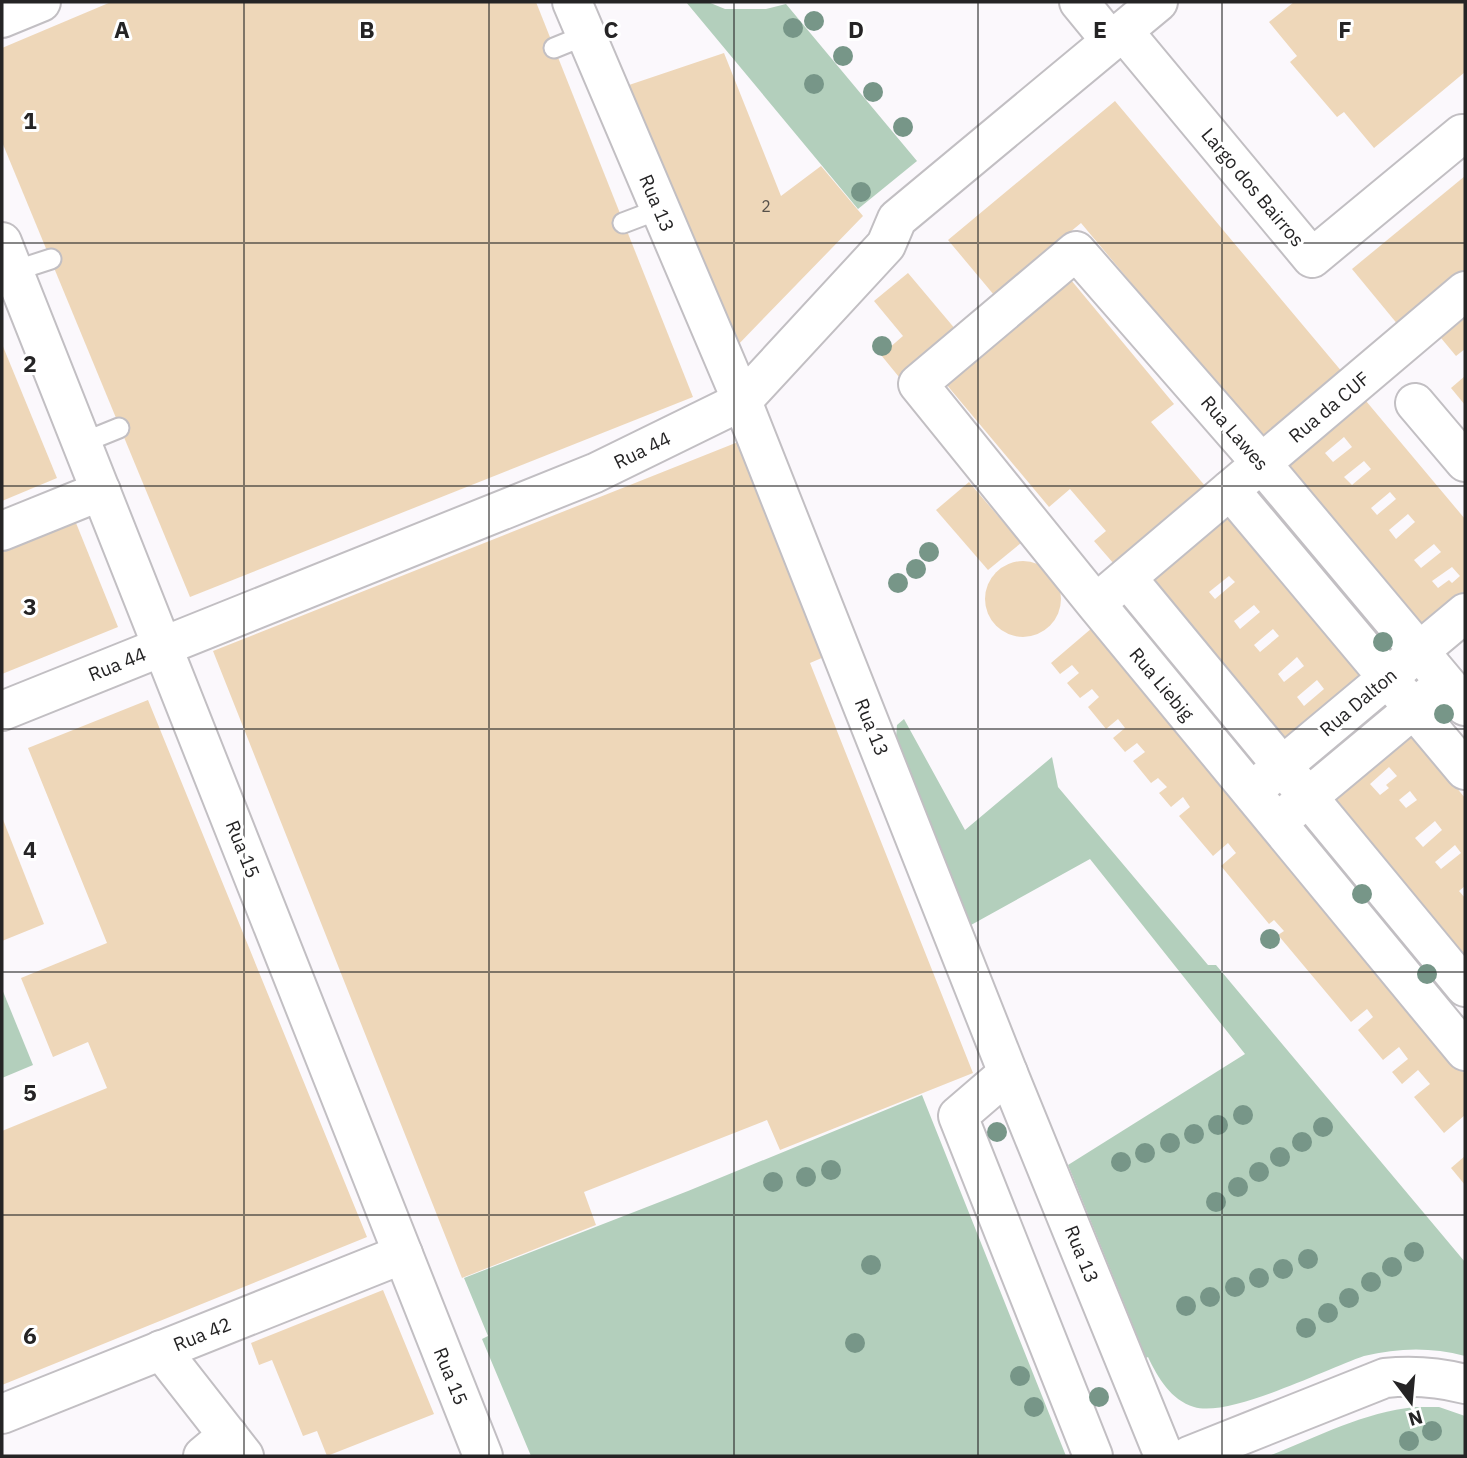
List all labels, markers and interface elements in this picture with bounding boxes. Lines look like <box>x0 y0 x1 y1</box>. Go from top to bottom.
text: A <box>114 14 130 44</box>
text: B <box>359 14 375 44</box>
text: C <box>604 14 619 44</box>
text: D <box>848 14 864 44</box>
text: E <box>1093 14 1107 44</box>
text: F <box>1338 14 1352 44</box>
text: 1 <box>23 105 37 135</box>
street label: Largo dos Bairros <box>1196 123 1310 251</box>
street label: Rua 13 <box>634 171 680 235</box>
house number: 2 <box>761 196 771 216</box>
text: 2 <box>23 348 37 378</box>
street label: Rua da CUF <box>1284 366 1374 448</box>
street label: Rua Lawes <box>1196 391 1274 475</box>
street label: Rua 44 <box>610 426 674 474</box>
text: 3 <box>23 591 37 621</box>
street label: Rua 44 <box>85 642 149 686</box>
street label: Rua Liebig <box>1124 643 1200 725</box>
street label: Rua Dalton <box>1314 663 1402 741</box>
street label: Rua 13 <box>850 695 894 759</box>
street label: Rua 15 <box>221 817 265 881</box>
text: 4 <box>23 834 37 864</box>
text: 5 <box>23 1077 37 1107</box>
street label: Rua 13 <box>1060 1222 1104 1286</box>
street label: Rua 42 <box>170 1312 234 1356</box>
text: 6 <box>23 1320 37 1350</box>
street label: Rua 15 <box>429 1344 473 1408</box>
north arrow <box>1376 1367 1446 1437</box>
text: N <box>1406 1405 1426 1432</box>

